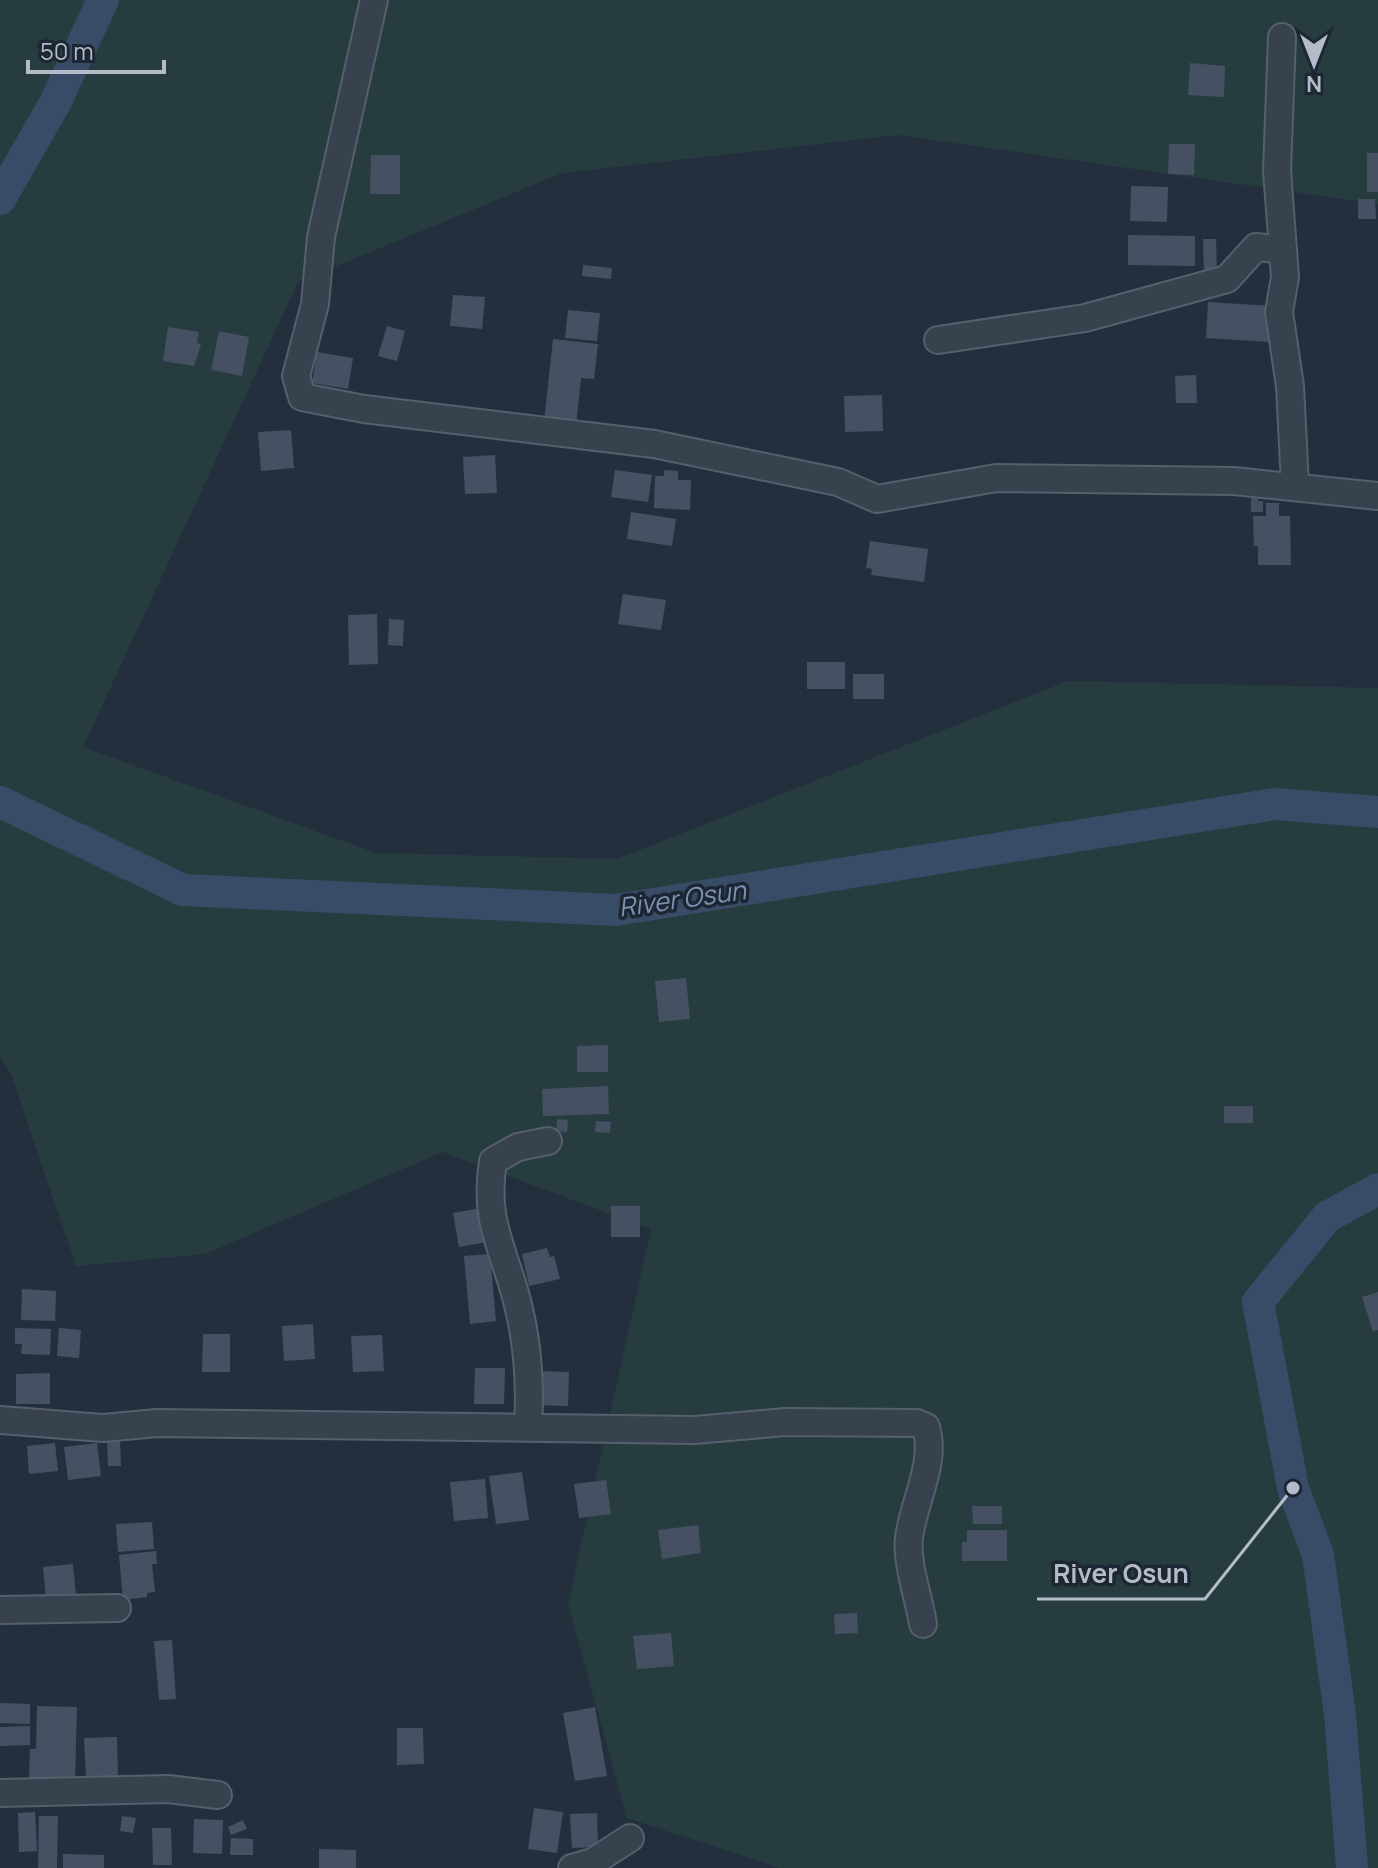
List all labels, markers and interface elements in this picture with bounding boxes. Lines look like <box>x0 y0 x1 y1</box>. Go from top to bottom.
scale bar <box>28 24 164 74</box>
north arrow <box>1274 24 1354 104</box>
text: 50 m <box>40 34 94 67</box>
text: N <box>1306 69 1322 99</box>
water label: River Osun <box>616 871 750 925</box>
callout: River Osun <box>1037 1549 1205 1599</box>
text: River Osun <box>1053 1555 1189 1591</box>

